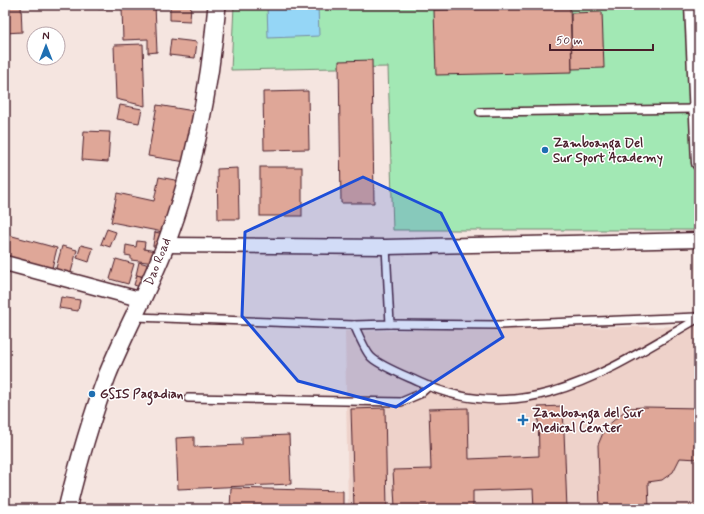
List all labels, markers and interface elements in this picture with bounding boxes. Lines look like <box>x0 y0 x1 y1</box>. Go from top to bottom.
north arrow <box>26 26 66 66</box>
scale bar <box>550 26 653 52</box>
text: N <box>42 30 50 44</box>
text: 50 m <box>556 33 583 49</box>
place label: Zamboanga Del Sur Sport Academy <box>553 135 663 167</box>
marker: Zamboanga Del Sur Sport Academy <box>540 145 550 155</box>
street label: Dao Road <box>141 236 175 288</box>
place label: GSIS Pagadian <box>100 386 184 406</box>
marker: GSIS Pagadian <box>87 389 97 399</box>
place label: Zamboanga del Sur Medical Center <box>532 405 644 437</box>
marker: Zamboanga del Sur Medical Center <box>517 414 529 426</box>

